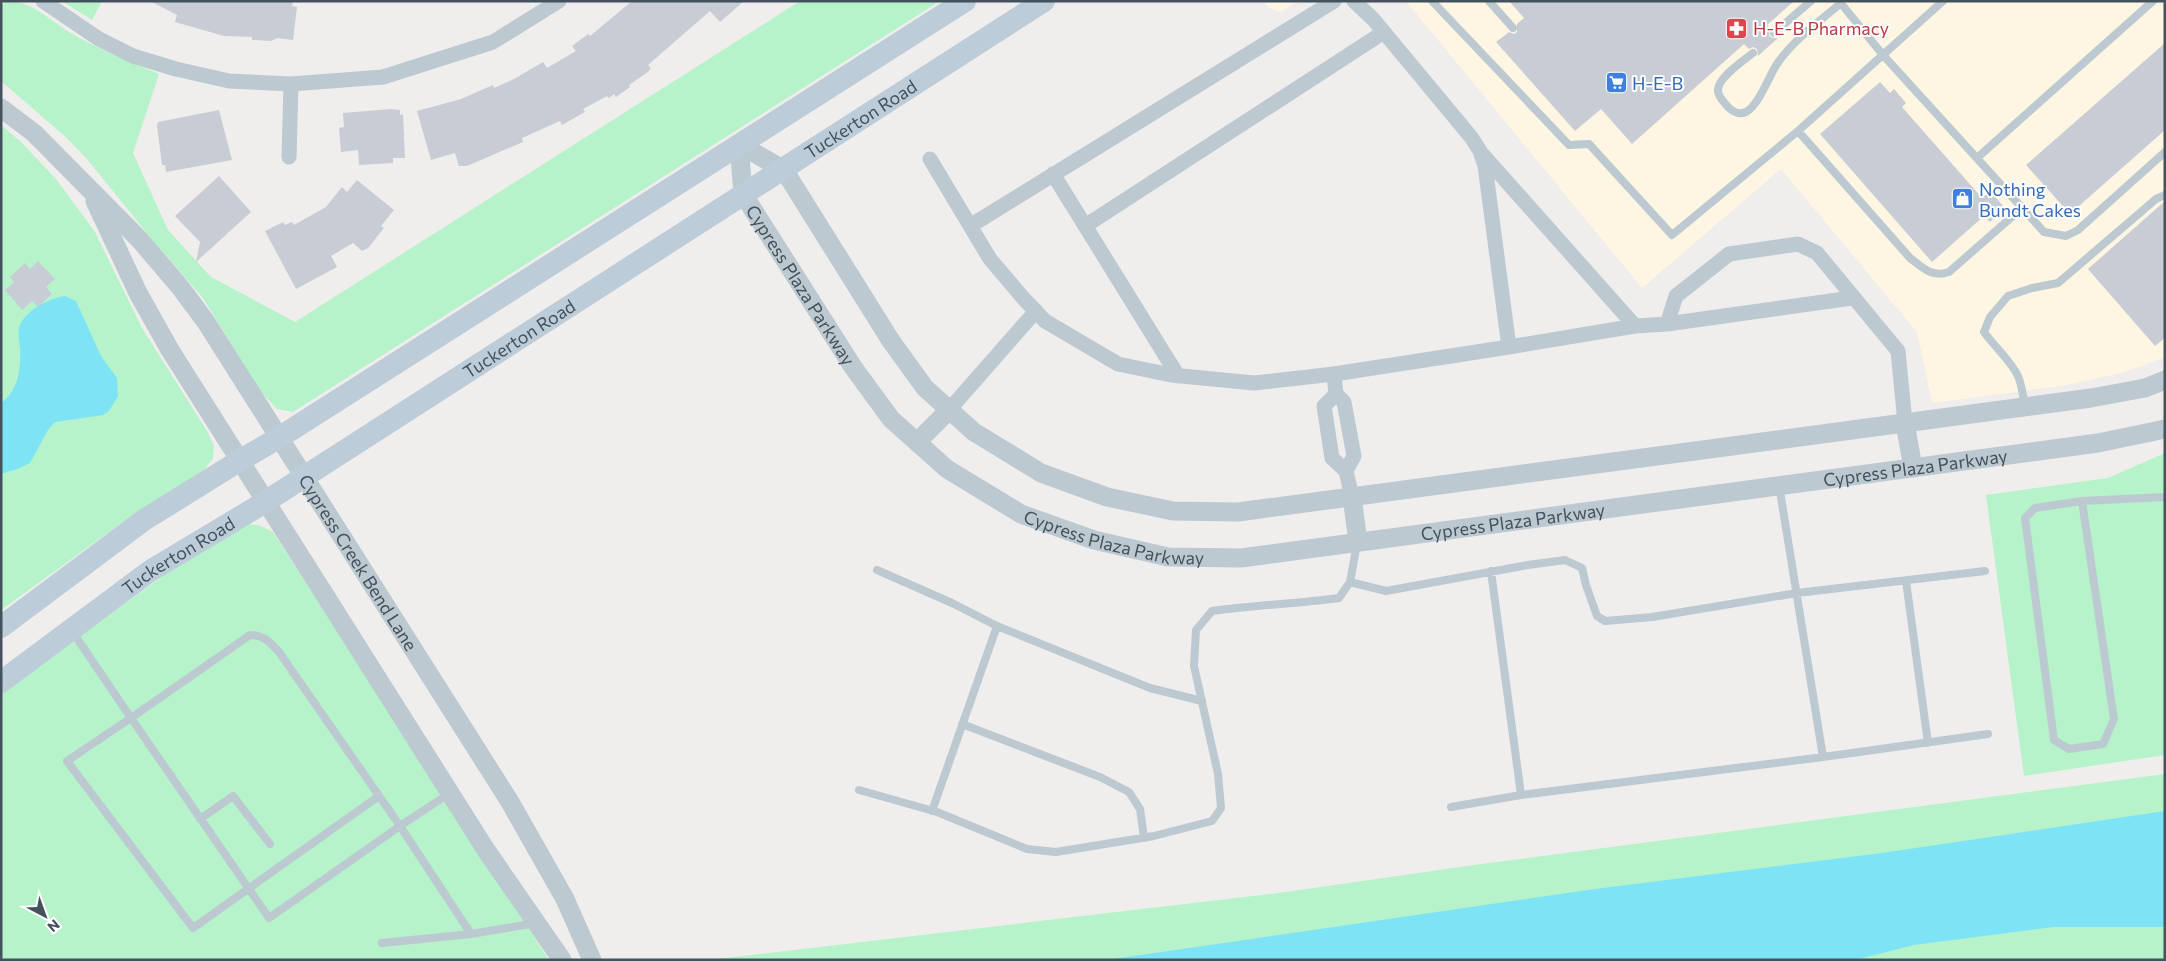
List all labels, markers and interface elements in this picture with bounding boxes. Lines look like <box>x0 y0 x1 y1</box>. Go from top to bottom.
pharmacy icon: H-E-B Pharmacy <box>1725 16 1749 40</box>
place label: H-E-B Pharmacy <box>1753 17 1889 39</box>
supermarket icon: H-E-B <box>1604 71 1628 95</box>
place label: H-E-B <box>1632 72 1683 94</box>
street label: Tuckerton Road <box>800 75 921 163</box>
place label: Nothing Bundt Cakes <box>1979 178 2081 221</box>
shop icon: Nothing Bundt Cakes <box>1951 187 1975 211</box>
street label: Cypress Plaza Parkway <box>742 201 860 369</box>
street label: Tuckerton Road <box>459 294 579 383</box>
street label: Cypress Plaza Parkway <box>1822 444 2009 491</box>
street label: Cypress Creek Bend Lane <box>294 470 422 655</box>
street label: Cypress Plaza Parkway <box>1419 498 1606 545</box>
street label: Cypress Plaza Parkway <box>1021 505 1204 569</box>
street label: Tuckerton Road <box>118 512 239 599</box>
north arrow <box>20 891 70 941</box>
text: N <box>44 916 63 936</box>

